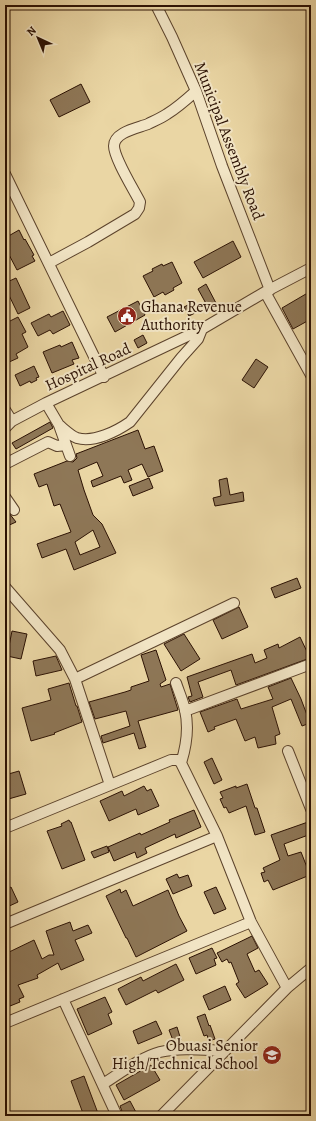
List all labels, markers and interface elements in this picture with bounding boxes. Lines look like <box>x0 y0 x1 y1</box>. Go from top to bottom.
north arrow <box>18 18 58 58</box>
text: N <box>23 23 39 39</box>
street label: Municipal Assembly Road <box>189 59 269 224</box>
place label: Ghana Revenue Authority <box>140 296 242 336</box>
public building icon: Ghana Revenue Authority <box>116 305 138 327</box>
street label: Hospital Road <box>42 337 135 396</box>
place label: Obuasi Senior High/Technical School <box>112 1035 258 1075</box>
school or university icon: Obuasi Senior High/Technical School <box>261 1044 283 1066</box>

